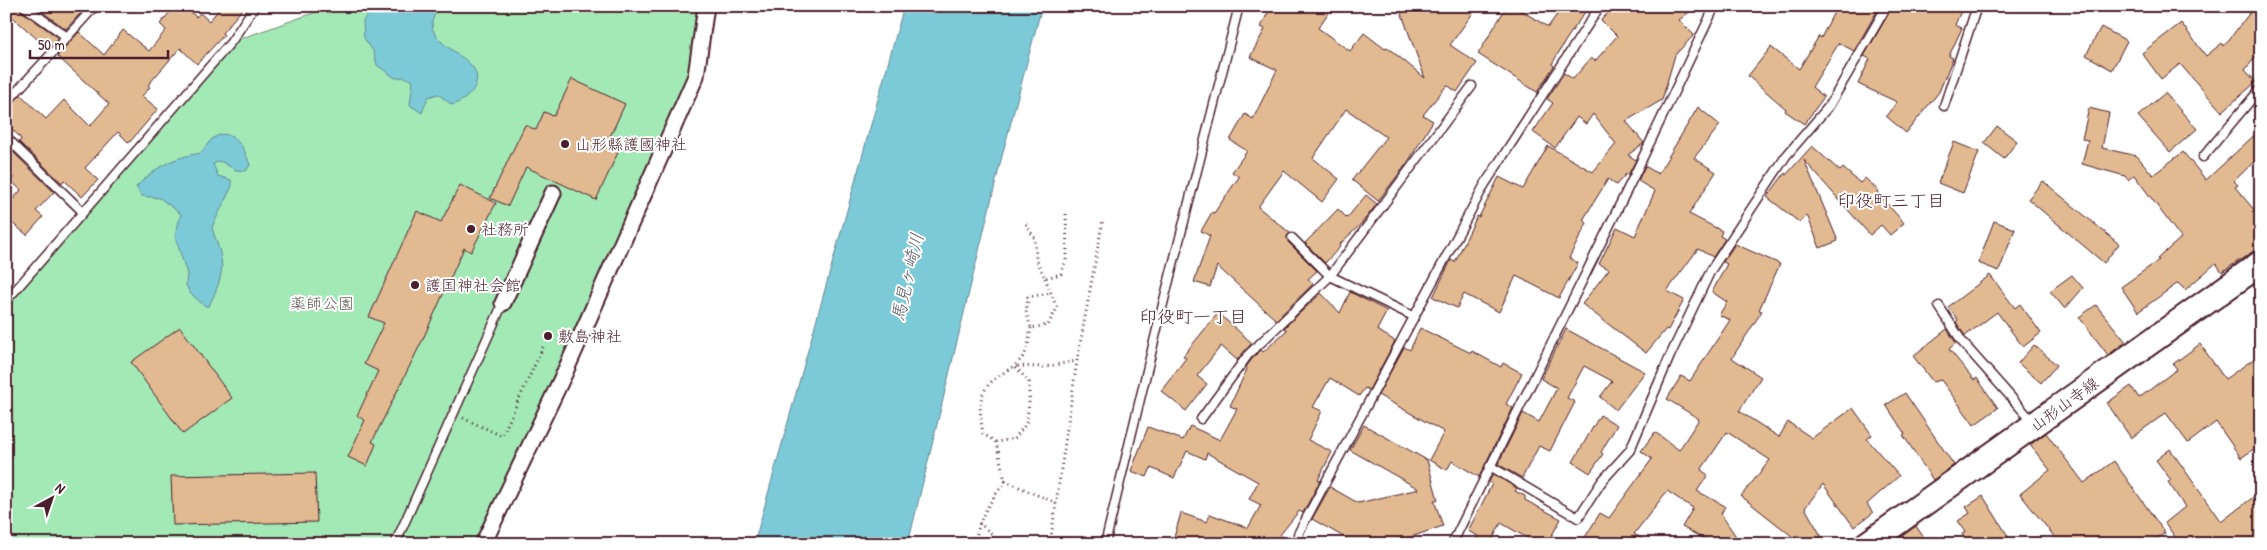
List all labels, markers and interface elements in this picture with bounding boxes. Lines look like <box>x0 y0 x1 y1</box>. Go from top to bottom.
scale bar <box>30 28 168 60</box>
text: 50 m <box>38 34 65 55</box>
place label: 山形縣護國神社 <box>575 133 687 155</box>
marker: 山形縣護國神社 <box>559 138 571 150</box>
district label: 印役町三丁目 <box>1837 188 1945 213</box>
place label: 社務所 <box>481 218 529 240</box>
marker: 社務所 <box>465 223 477 235</box>
water label: 馬見ヶ崎川 <box>885 230 929 324</box>
place label: 護国神社会館 <box>425 274 521 296</box>
marker: 護国神社会館 <box>409 279 421 291</box>
park label: 薬師公園 <box>290 292 354 314</box>
district label: 印役町一丁目 <box>1139 304 1247 329</box>
place label: 敷島神社 <box>558 325 622 347</box>
marker: 敷島神社 <box>542 330 554 342</box>
street label: 山形山寺線 <box>2025 372 2103 436</box>
north arrow <box>28 472 78 522</box>
text: N <box>52 478 70 498</box>

